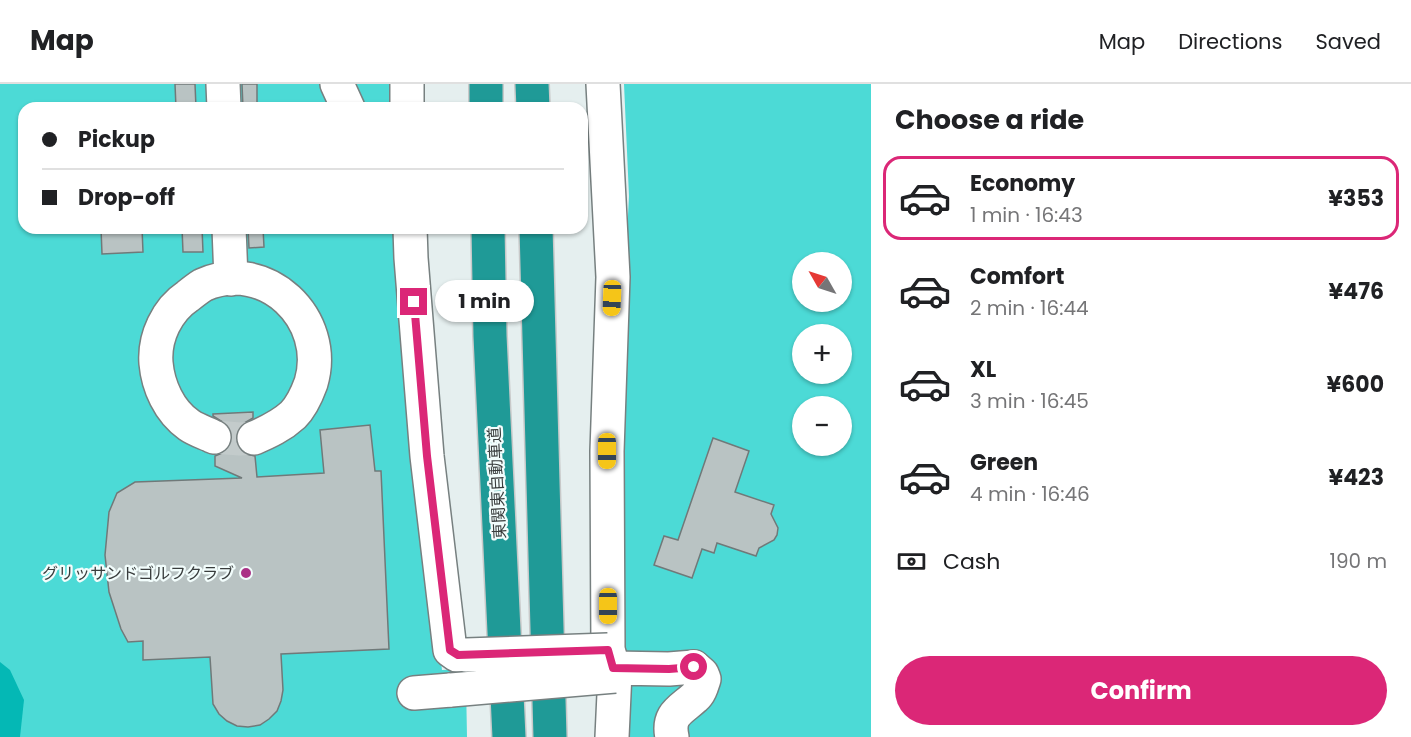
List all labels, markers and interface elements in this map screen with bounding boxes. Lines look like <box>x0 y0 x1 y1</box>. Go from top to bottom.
text: Map <box>30 21 94 60</box>
text: Map <box>1099 27 1145 56</box>
text: Directions <box>1178 27 1282 56</box>
text: Saved <box>1315 27 1381 56</box>
text: Choose a ride <box>895 101 1084 138</box>
text: Pickup <box>78 124 155 155</box>
text: Economy <box>970 168 1075 199</box>
icon: car <box>898 171 952 225</box>
text: Drop-off <box>78 182 175 213</box>
text: ¥353 <box>1328 183 1384 214</box>
text: 1 min · 16:43 <box>970 201 1083 229</box>
north arrow <box>792 252 852 312</box>
map controls <box>792 252 852 456</box>
text: Comfort <box>970 261 1064 292</box>
icon: car <box>898 264 952 318</box>
text: ¥476 <box>1329 276 1384 307</box>
car <box>602 280 622 316</box>
callout: 1 min <box>435 281 534 323</box>
text: 1 min <box>458 287 511 315</box>
route end <box>400 288 427 315</box>
text: 2 min · 16:44 <box>970 294 1089 322</box>
button: + <box>792 324 852 384</box>
text: XL <box>970 354 996 385</box>
icon: car <box>898 357 952 411</box>
text: ¥600 <box>1327 369 1384 400</box>
text: 3 min · 16:45 <box>970 387 1089 415</box>
button: − <box>792 396 852 456</box>
street label: 東関東自動車道 <box>483 426 511 540</box>
car <box>598 433 616 469</box>
text: Green <box>970 447 1038 478</box>
icon: car <box>898 450 952 504</box>
text: ¥423 <box>1328 462 1384 493</box>
text: 4 min · 16:46 <box>970 480 1090 508</box>
icon: cash <box>895 545 928 578</box>
text: Cash <box>943 546 1000 577</box>
text: 190 m <box>1330 547 1387 575</box>
place label: グリッサンドゴルフクラブ <box>42 562 234 585</box>
marker: グリッサンドゴルフクラブ <box>239 566 253 580</box>
car <box>599 588 617 624</box>
route start <box>680 653 707 680</box>
button: Confirm <box>895 656 1387 725</box>

